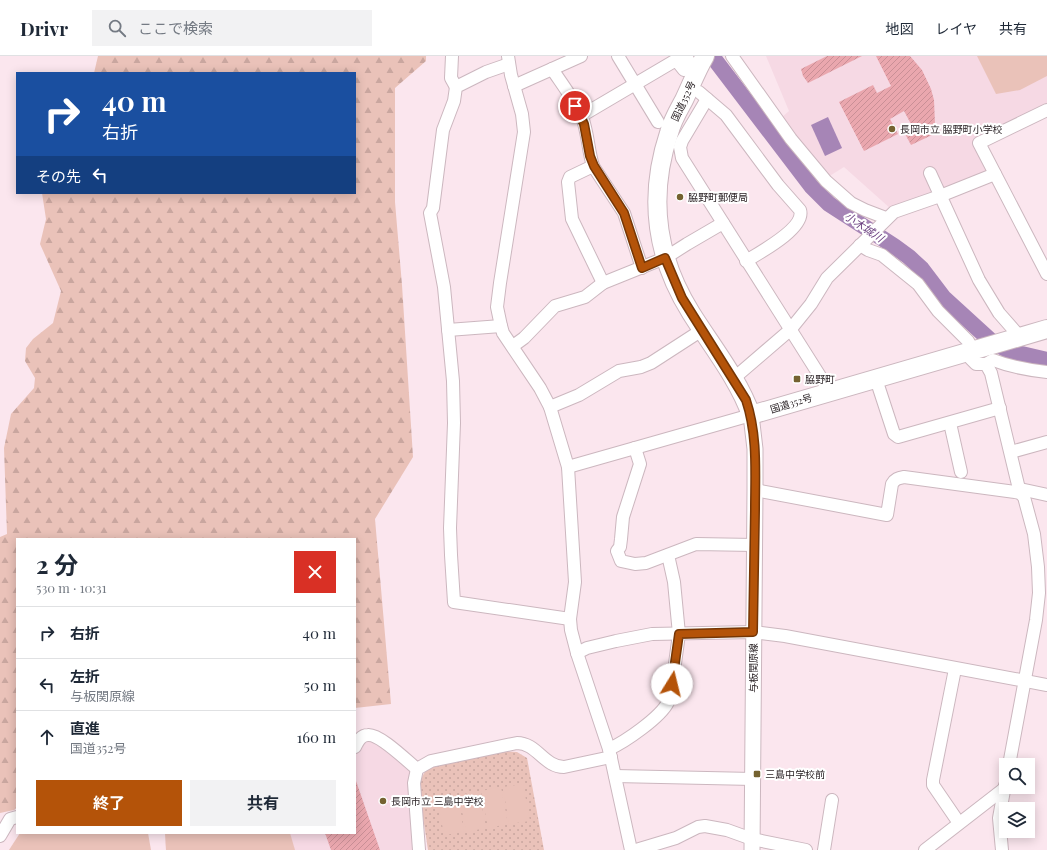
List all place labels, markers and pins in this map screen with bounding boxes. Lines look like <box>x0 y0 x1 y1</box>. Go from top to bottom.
pin <box>558 89 592 123</box>
place label: 長岡市立 脇野町小学校 <box>900 122 1003 136</box>
marker: 長岡市立 脇野町小学校 <box>887 124 897 134</box>
place label: 脇野町郵便局 <box>688 190 748 204</box>
marker: 脇野町郵便局 <box>675 192 685 202</box>
place label: 脇野町 <box>805 372 835 386</box>
marker: 脇野町 <box>792 374 802 384</box>
place label: 三島中学校前 <box>765 767 825 781</box>
marker: 三島中学校前 <box>752 769 762 779</box>
place label: 長岡市立 三島中学校 <box>391 794 484 808</box>
marker: 長岡市立 三島中学校 <box>378 796 388 806</box>

